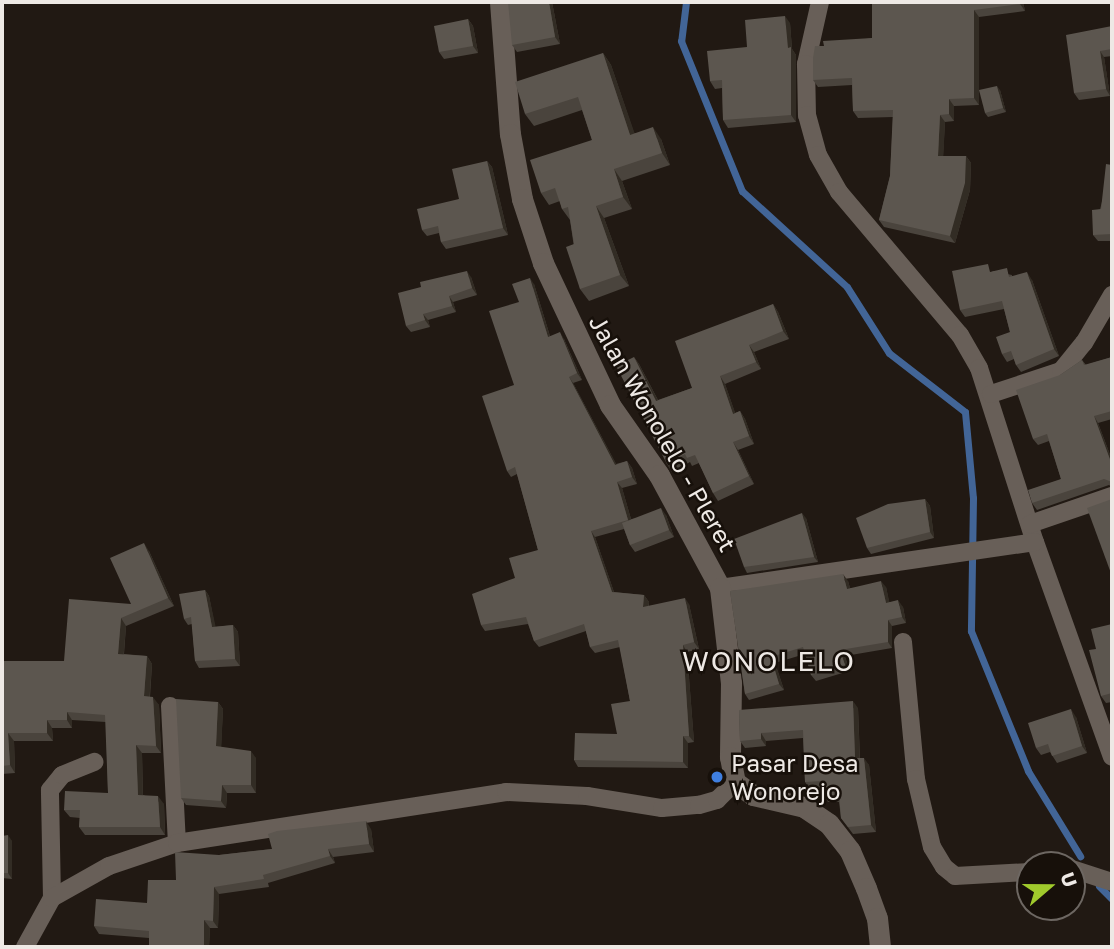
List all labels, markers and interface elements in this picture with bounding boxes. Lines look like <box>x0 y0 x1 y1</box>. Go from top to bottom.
street label: Jalan Wonolelo - Pleret <box>583 310 743 556</box>
district label: WONOLELO <box>683 644 855 678</box>
place label: Pasar Desa Wonorejo <box>731 749 859 805</box>
marker: Pasar Desa Wonorejo <box>709 769 725 785</box>
north arrow <box>1016 851 1086 921</box>
text: U <box>1056 869 1083 890</box>

